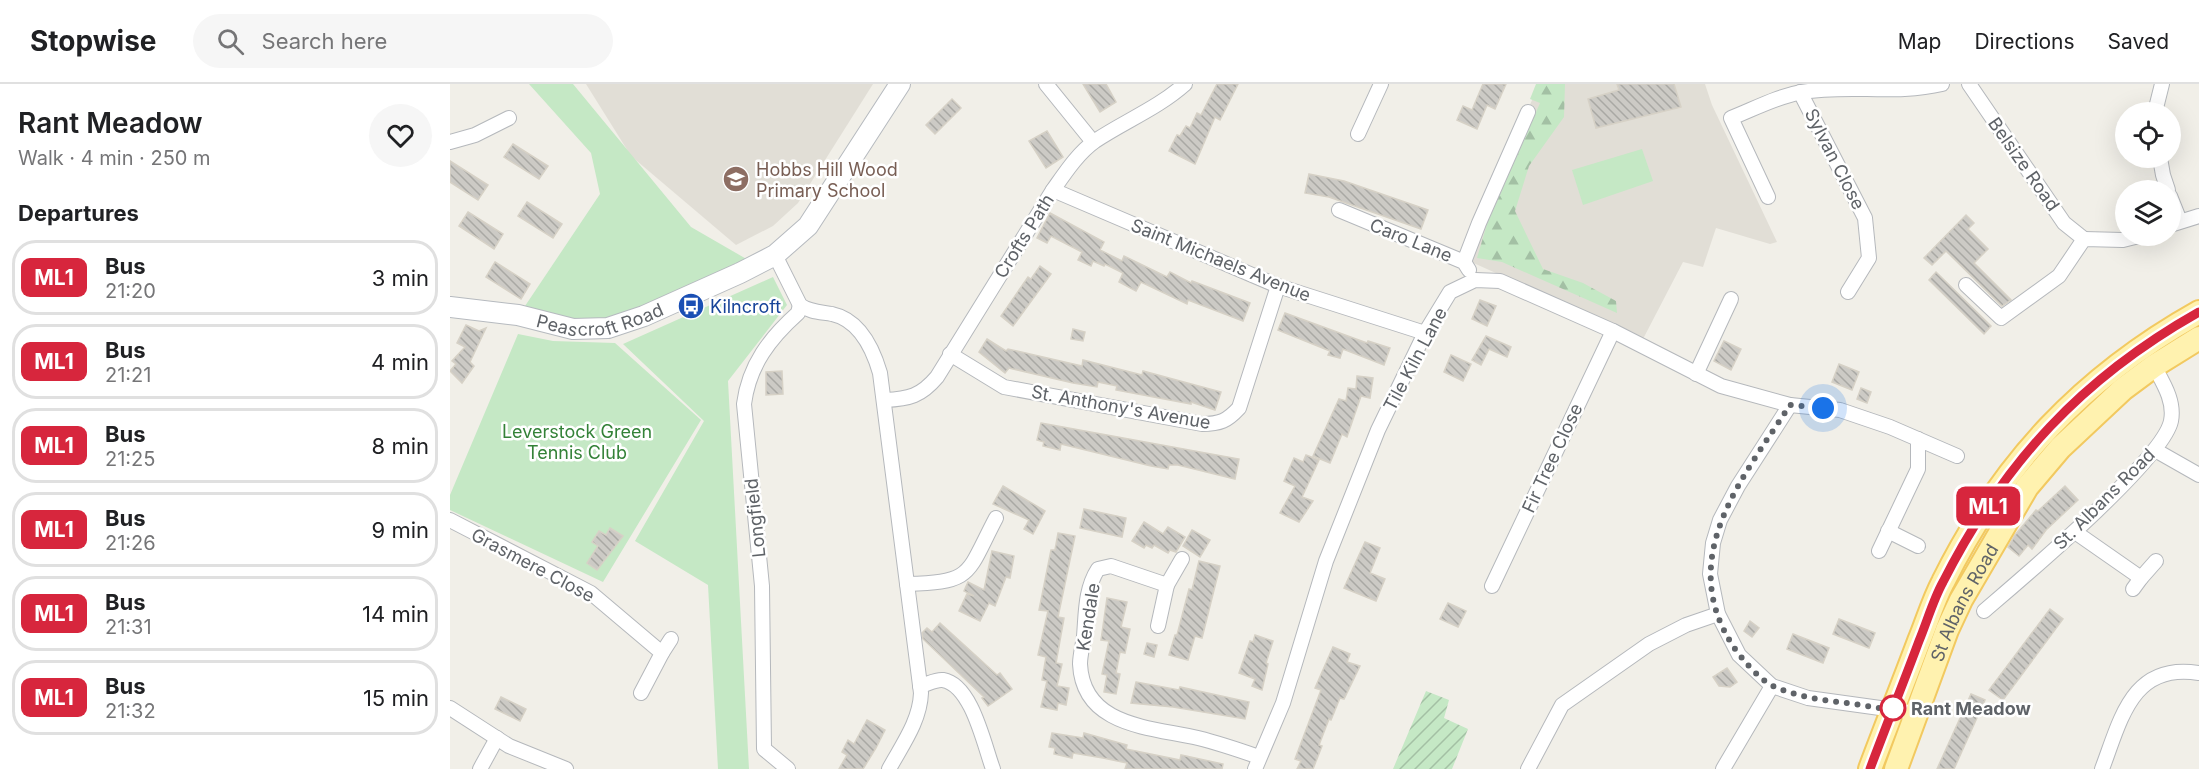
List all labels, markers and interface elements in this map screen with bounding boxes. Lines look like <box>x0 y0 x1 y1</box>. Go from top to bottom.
search box <box>193 14 613 68</box>
text: Stopwise <box>30 24 157 58</box>
icon: search <box>214 25 247 58</box>
text: Search here <box>262 28 387 54</box>
text: Map <box>1898 29 1941 54</box>
text: Directions <box>1974 29 2075 54</box>
text: Saved <box>2108 29 2169 54</box>
map controls <box>2115 102 2181 246</box>
button: locate <box>2115 102 2181 168</box>
button: heart <box>369 104 432 167</box>
street label: Sylvan Close <box>1801 105 1869 213</box>
text: Rant Meadow <box>18 106 203 140</box>
street label: Belsize Road <box>1984 113 2064 215</box>
text: Walk · 4 min · 250 m <box>18 146 211 170</box>
place label: Hobbs Hill Wood Primary School <box>756 159 898 201</box>
school or university icon: Hobbs Hill Wood Primary School <box>721 164 751 194</box>
button: layers <box>2115 180 2181 246</box>
street label: Crofts Path <box>990 190 1058 282</box>
text: Departures <box>18 200 139 226</box>
street label: Saint Michaels Avenue <box>1128 214 1314 306</box>
street label: Caro Lane <box>1367 214 1455 266</box>
text: Bus <box>105 253 146 279</box>
text: ML1 <box>34 265 74 290</box>
text: 3 min <box>372 265 429 291</box>
text: 21:20 <box>105 279 156 303</box>
bus stop icon: Kilncroft <box>676 291 706 321</box>
place label: Kilncroft <box>710 296 781 317</box>
street label: Peascroft Road <box>534 298 666 340</box>
street label: Tile Kiln Lane <box>1379 304 1451 414</box>
text: Bus <box>105 337 146 363</box>
text: ML1 <box>34 349 74 374</box>
text: 4 min <box>371 349 429 375</box>
text: 21:21 <box>105 363 151 387</box>
street label: St. Anthony's Avenue <box>1030 381 1212 433</box>
your location <box>1808 393 1838 423</box>
street label: Fir Tree Close <box>1517 400 1587 516</box>
text: Bus <box>105 421 146 447</box>
park label: Leverstock Green Tennis Club <box>502 421 652 463</box>
text: ML1 <box>34 433 74 458</box>
text: 8 min <box>372 433 429 459</box>
street label: St. Albans Road <box>2049 444 2159 554</box>
text: 21:25 <box>105 447 155 471</box>
street label: Longfield <box>740 477 770 559</box>
line badge: ML1 <box>1954 486 2022 526</box>
text: ML1 <box>1968 494 2008 519</box>
text: Bus <box>105 505 146 531</box>
text: ML1 <box>34 517 74 542</box>
text: 9 min <box>372 517 429 543</box>
street label: Grasmere Close <box>468 524 598 606</box>
text: 21:26 <box>105 531 156 555</box>
street label: St Albans Road <box>1926 540 2002 664</box>
street label: Kendale <box>1072 582 1104 652</box>
text: Bus <box>105 589 146 615</box>
text: ML1 <box>34 601 74 626</box>
text: 14 min <box>362 601 429 627</box>
text: 21:31 <box>105 615 152 639</box>
text: Bus <box>105 673 146 699</box>
text: ML1 <box>34 685 74 710</box>
text: 15 min <box>363 685 429 711</box>
marker: Rant Meadow <box>1880 695 1906 721</box>
place label: Rant Meadow <box>1911 698 2032 719</box>
text: 21:32 <box>105 699 156 723</box>

